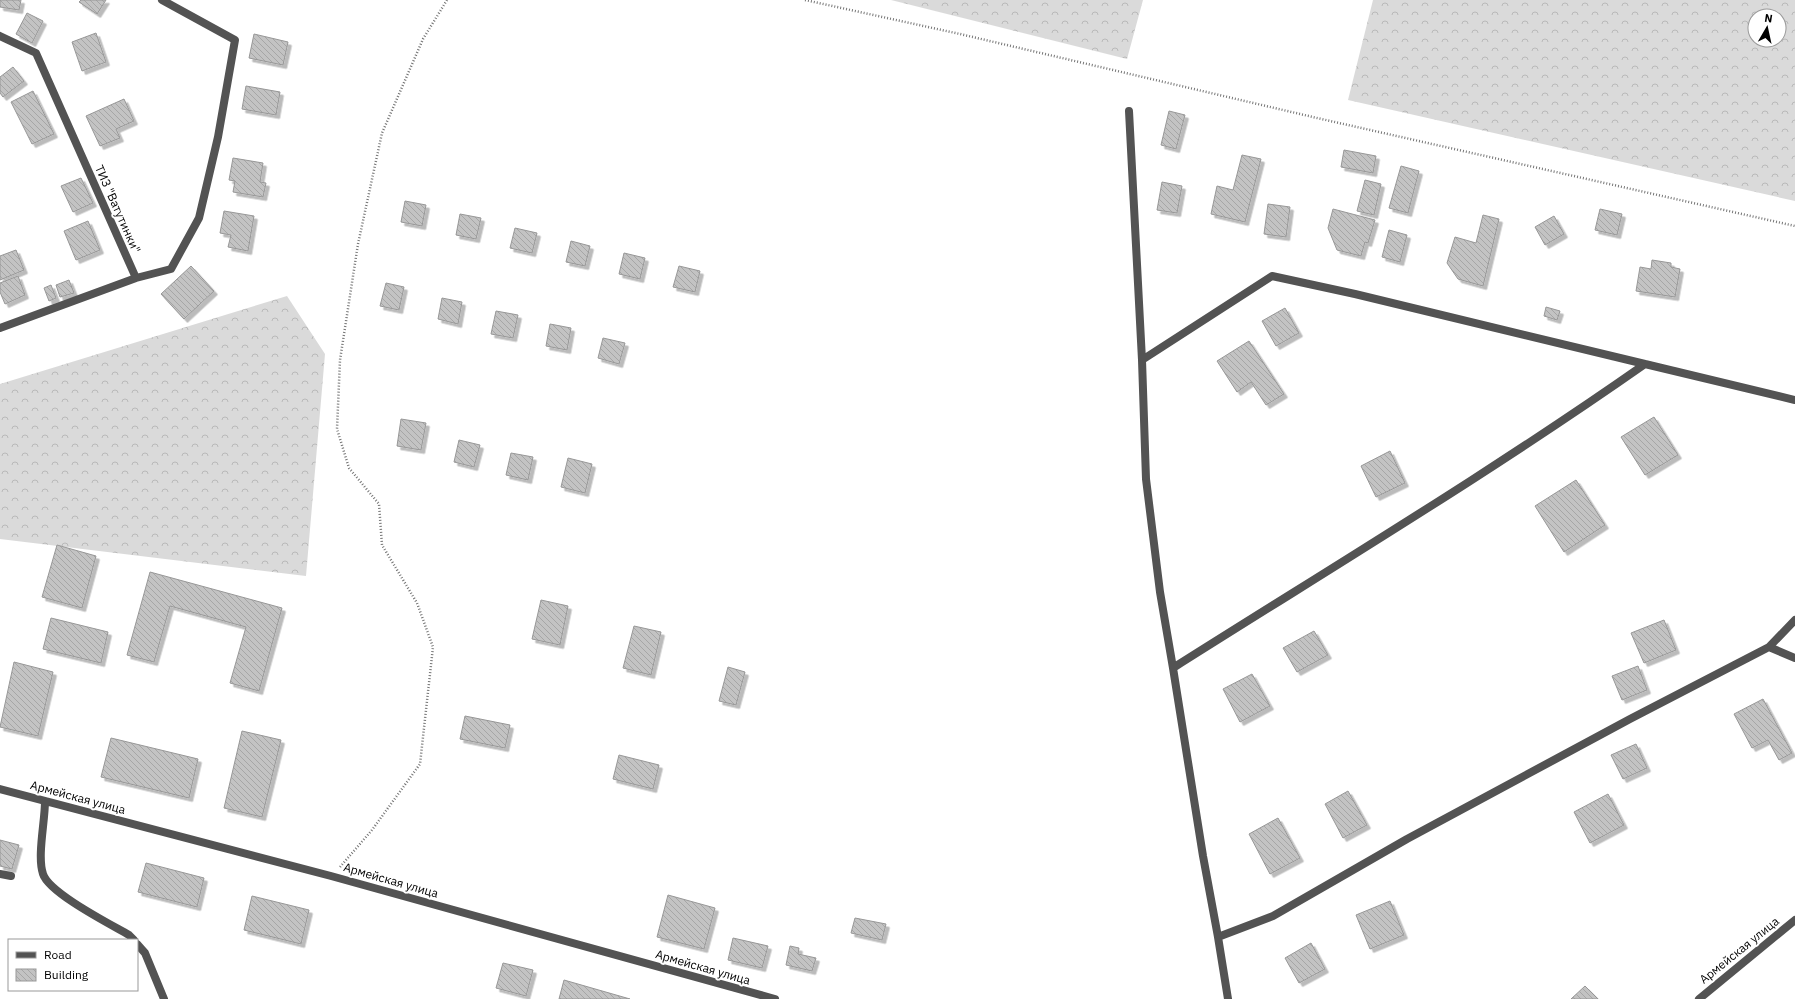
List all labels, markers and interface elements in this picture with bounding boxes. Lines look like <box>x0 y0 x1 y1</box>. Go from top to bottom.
north arrow <box>1747 8 1787 48</box>
text: N <box>1764 11 1774 26</box>
street label: ТИЗ "Ватутинки" <box>92 163 144 255</box>
street label: Армейская улица <box>29 777 128 817</box>
street label: Армейская улица <box>342 859 441 901</box>
street label: Армейская улица <box>1696 913 1782 987</box>
legend <box>8 939 138 991</box>
street label: Армейская улица <box>654 946 753 988</box>
text: Road <box>44 947 72 962</box>
text: Building <box>44 967 89 982</box>

